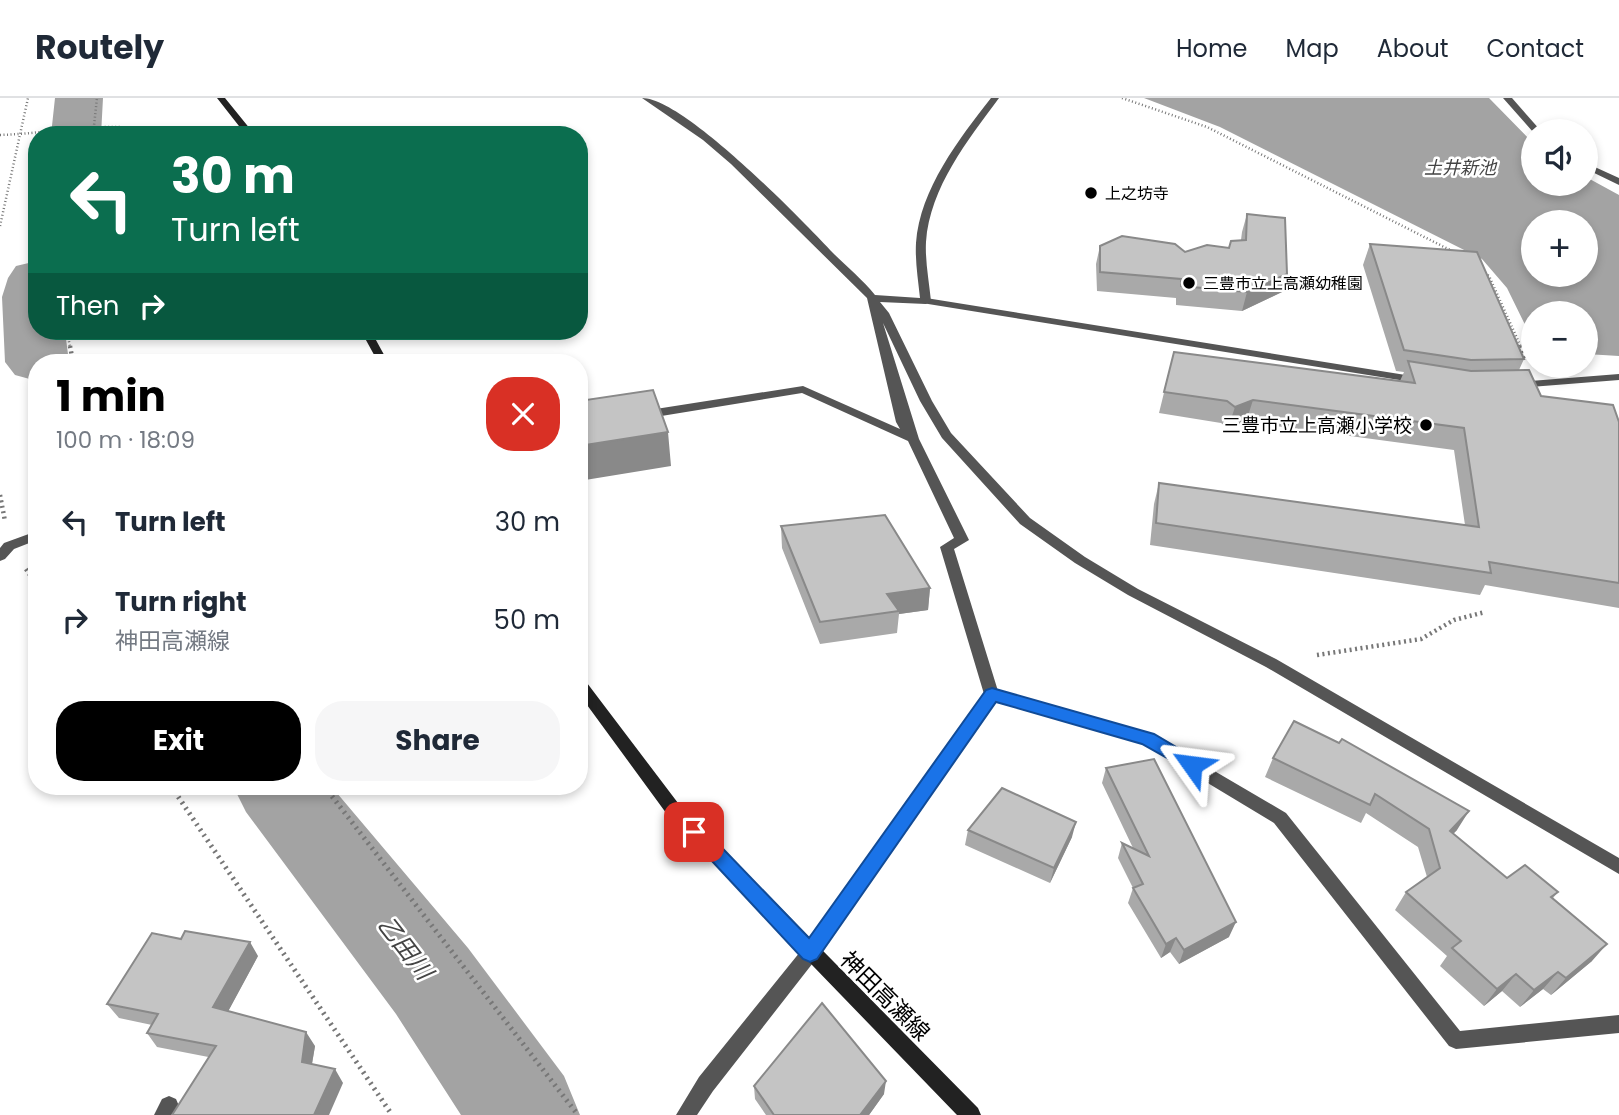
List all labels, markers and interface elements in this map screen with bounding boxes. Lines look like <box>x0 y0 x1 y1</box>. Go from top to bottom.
text: Routely <box>35 24 164 71</box>
text: Home <box>1176 32 1248 65</box>
text: Map <box>1286 32 1339 65</box>
text: About <box>1377 32 1448 65</box>
text: Contact <box>1486 32 1584 65</box>
map controls <box>1521 119 1598 378</box>
button: sound <box>1521 119 1598 196</box>
text: 30 m <box>171 142 295 210</box>
icon: left <box>56 154 147 245</box>
water label: 土井新池 <box>1424 155 1498 180</box>
place label: 上之坊寺 <box>1105 182 1169 205</box>
marker: 上之坊寺 <box>1083 185 1099 201</box>
text: Turn left <box>171 207 300 252</box>
button: + <box>1521 210 1598 287</box>
place label: 三豊市立上高瀬幼稚園 <box>1203 272 1363 295</box>
marker: 三豊市立上高瀬幼稚園 <box>1181 275 1197 291</box>
icon: right <box>133 287 171 325</box>
text: Then <box>56 288 119 324</box>
button: − <box>1521 301 1598 378</box>
text: 1 min <box>56 367 166 426</box>
button: close <box>486 377 560 451</box>
place label: 三豊市立上高瀬小学校 <box>1222 412 1412 439</box>
marker: 三豊市立上高瀬小学校 <box>1418 417 1434 433</box>
text: 100 m · 18:09 <box>56 424 195 456</box>
icon: left <box>56 503 94 541</box>
text: Turn left <box>115 504 226 540</box>
text: 30 m <box>495 504 560 540</box>
text: Turn right <box>115 584 247 620</box>
icon: right <box>56 601 94 639</box>
text: 50 m <box>494 602 560 638</box>
text: 神田高瀬線 <box>115 625 230 657</box>
button: Exit <box>56 701 301 781</box>
button: Share <box>315 701 560 781</box>
position arrow <box>1155 728 1229 802</box>
pin <box>664 802 724 862</box>
icon: arrive <box>675 813 713 851</box>
water label: 乙田川 <box>370 909 442 989</box>
street label: 神田高瀬線 <box>833 944 937 1048</box>

